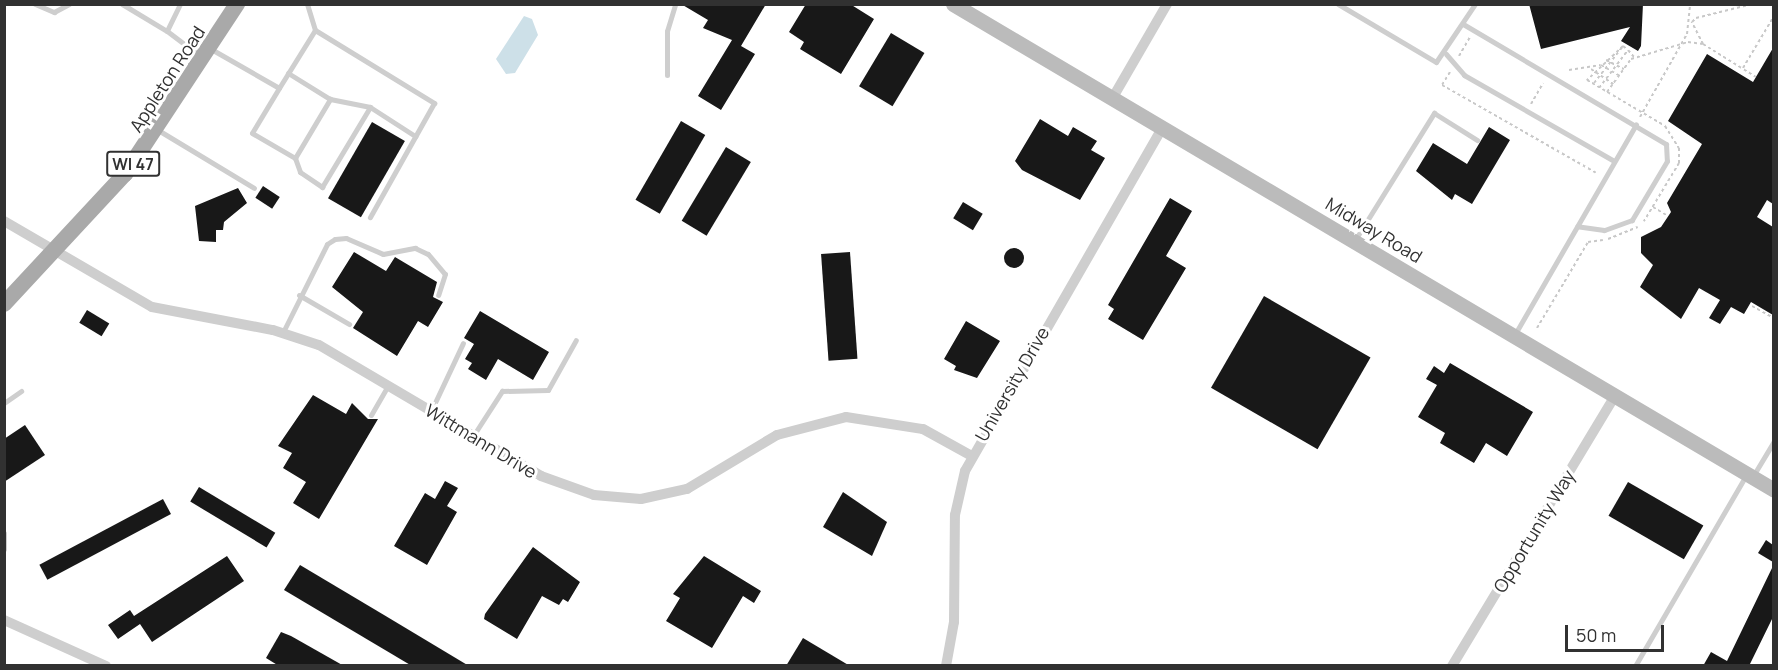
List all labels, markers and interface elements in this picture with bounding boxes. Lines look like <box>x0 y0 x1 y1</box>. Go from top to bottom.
street label: Appleton Road <box>125 22 209 136</box>
road number: WI 47 <box>106 151 160 177</box>
street label: Midway Road <box>1322 193 1426 267</box>
street label: University Drive <box>970 323 1054 445</box>
street label: Wittmann Drive <box>421 399 541 483</box>
street label: Opportunity Way <box>1489 466 1579 596</box>
scale bar <box>1568 613 1667 651</box>
text: 50 m <box>1576 623 1616 647</box>

